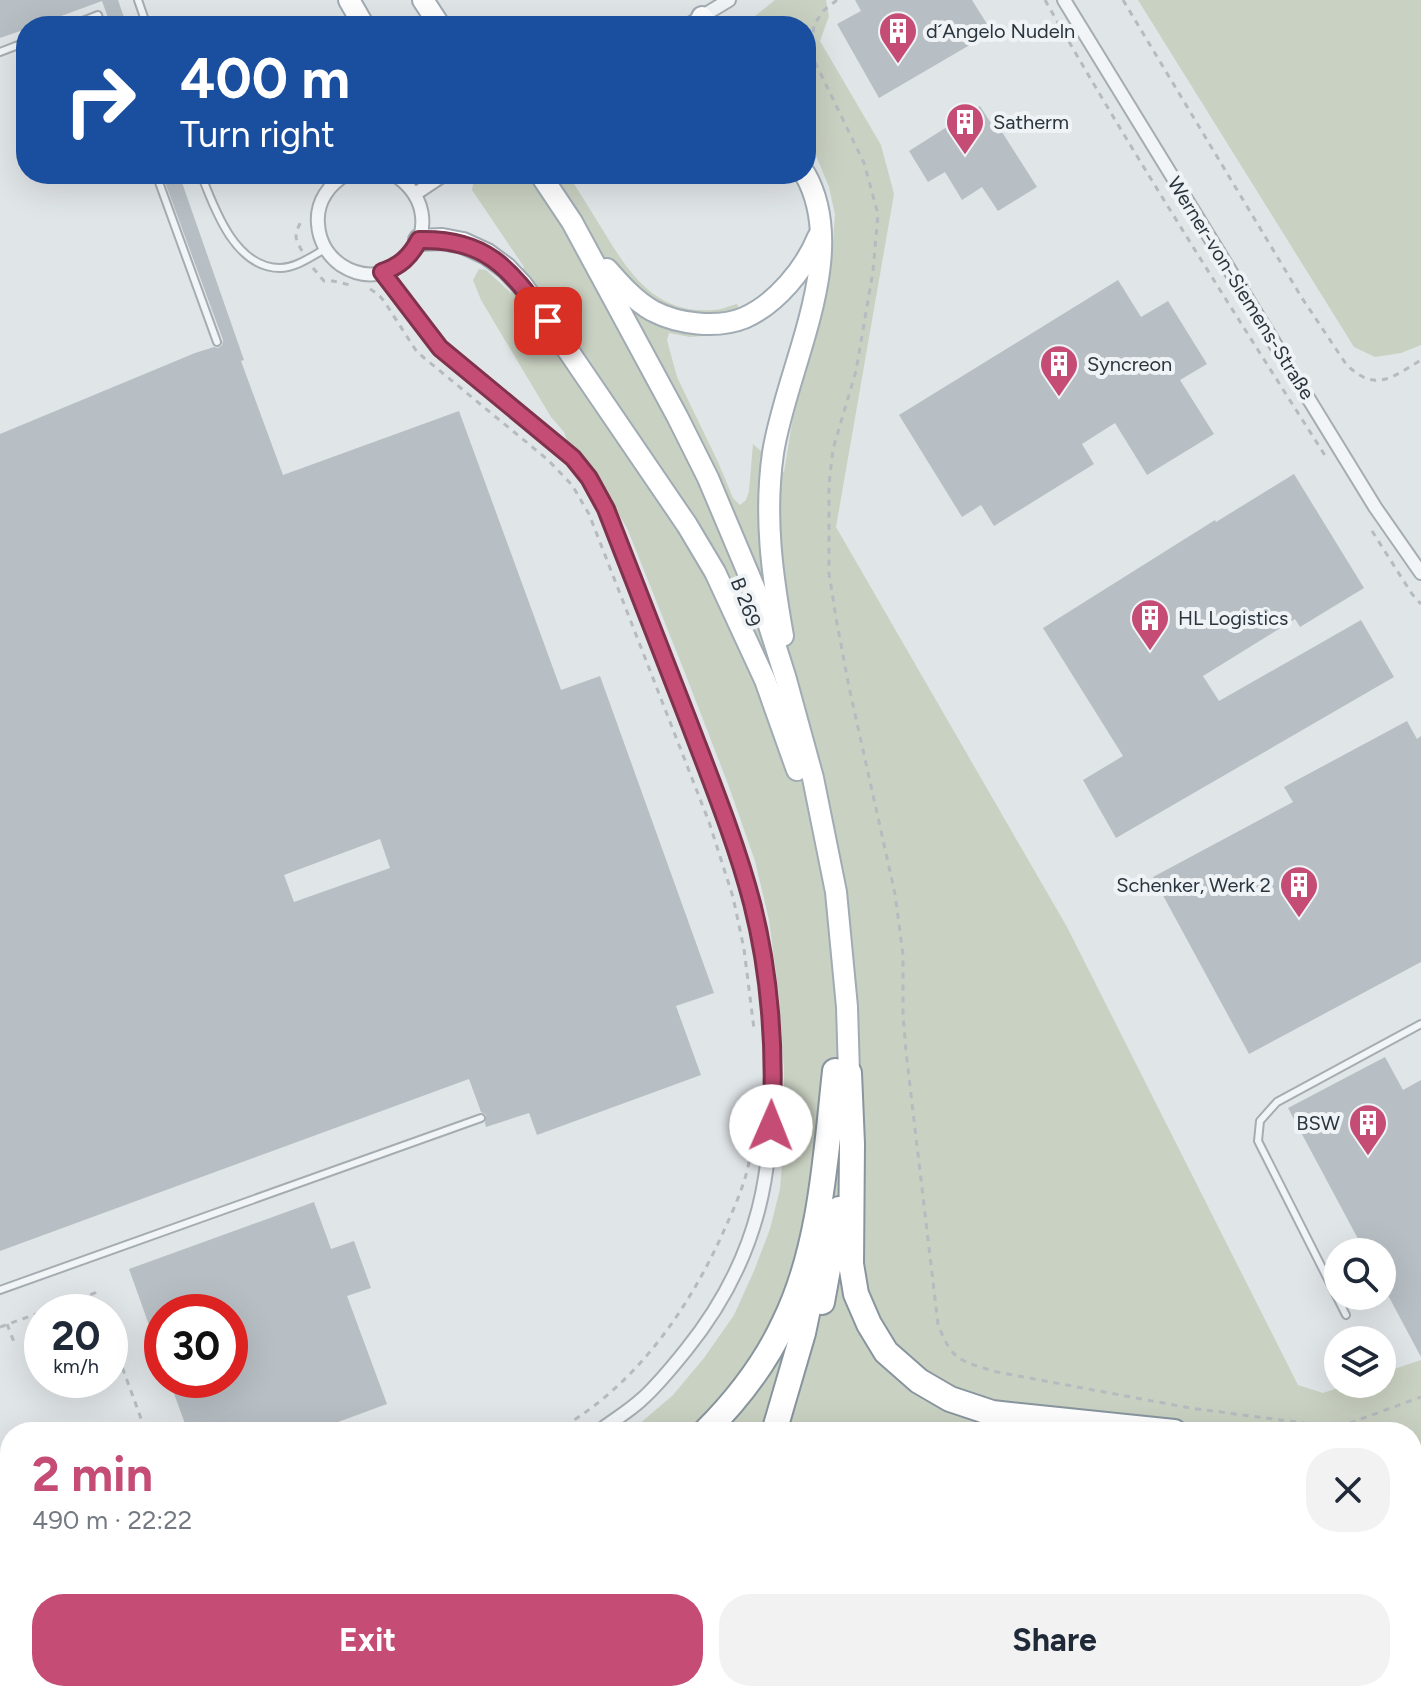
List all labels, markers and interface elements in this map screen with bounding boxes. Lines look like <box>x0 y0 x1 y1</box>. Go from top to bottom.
building icon: d´Angelo Nudeln <box>877 10 919 65</box>
place label: d´Angelo Nudeln <box>926 19 1075 43</box>
text: 400 m <box>180 45 350 112</box>
icon: right <box>48 48 152 152</box>
building icon: Satherm <box>944 101 986 156</box>
place label: Satherm <box>993 110 1069 134</box>
text: Turn right <box>180 113 335 156</box>
street label: Werner-von-Siemens-Straße <box>1162 172 1320 404</box>
pin <box>514 287 582 355</box>
icon: arrive <box>526 299 570 343</box>
building icon: Syncreon <box>1038 343 1080 398</box>
place label: Syncreon <box>1087 352 1172 376</box>
street label: B 269 <box>726 574 766 630</box>
building icon: HL Logistics <box>1129 597 1171 652</box>
place label: HL Logistics <box>1178 606 1288 630</box>
building icon: Schenker, Werk 2 <box>1278 864 1320 919</box>
place label: Schenker, Werk 2 <box>1116 873 1271 897</box>
position arrow <box>729 1084 813 1168</box>
building icon: BSW <box>1347 1102 1389 1157</box>
place label: BSW <box>1296 1111 1340 1135</box>
map controls <box>1324 1238 1396 1398</box>
button: search <box>1324 1238 1396 1310</box>
speed limit sign: 30 <box>144 1294 248 1398</box>
text: 20 <box>51 1312 101 1360</box>
button: layers <box>1324 1326 1396 1398</box>
text: km/h <box>53 1354 99 1378</box>
text: 2 min <box>32 1445 153 1503</box>
button: close <box>1306 1448 1390 1532</box>
text: 490 m · 22:22 <box>32 1504 192 1536</box>
button: Exit <box>32 1594 703 1686</box>
button: Share <box>719 1594 1390 1686</box>

